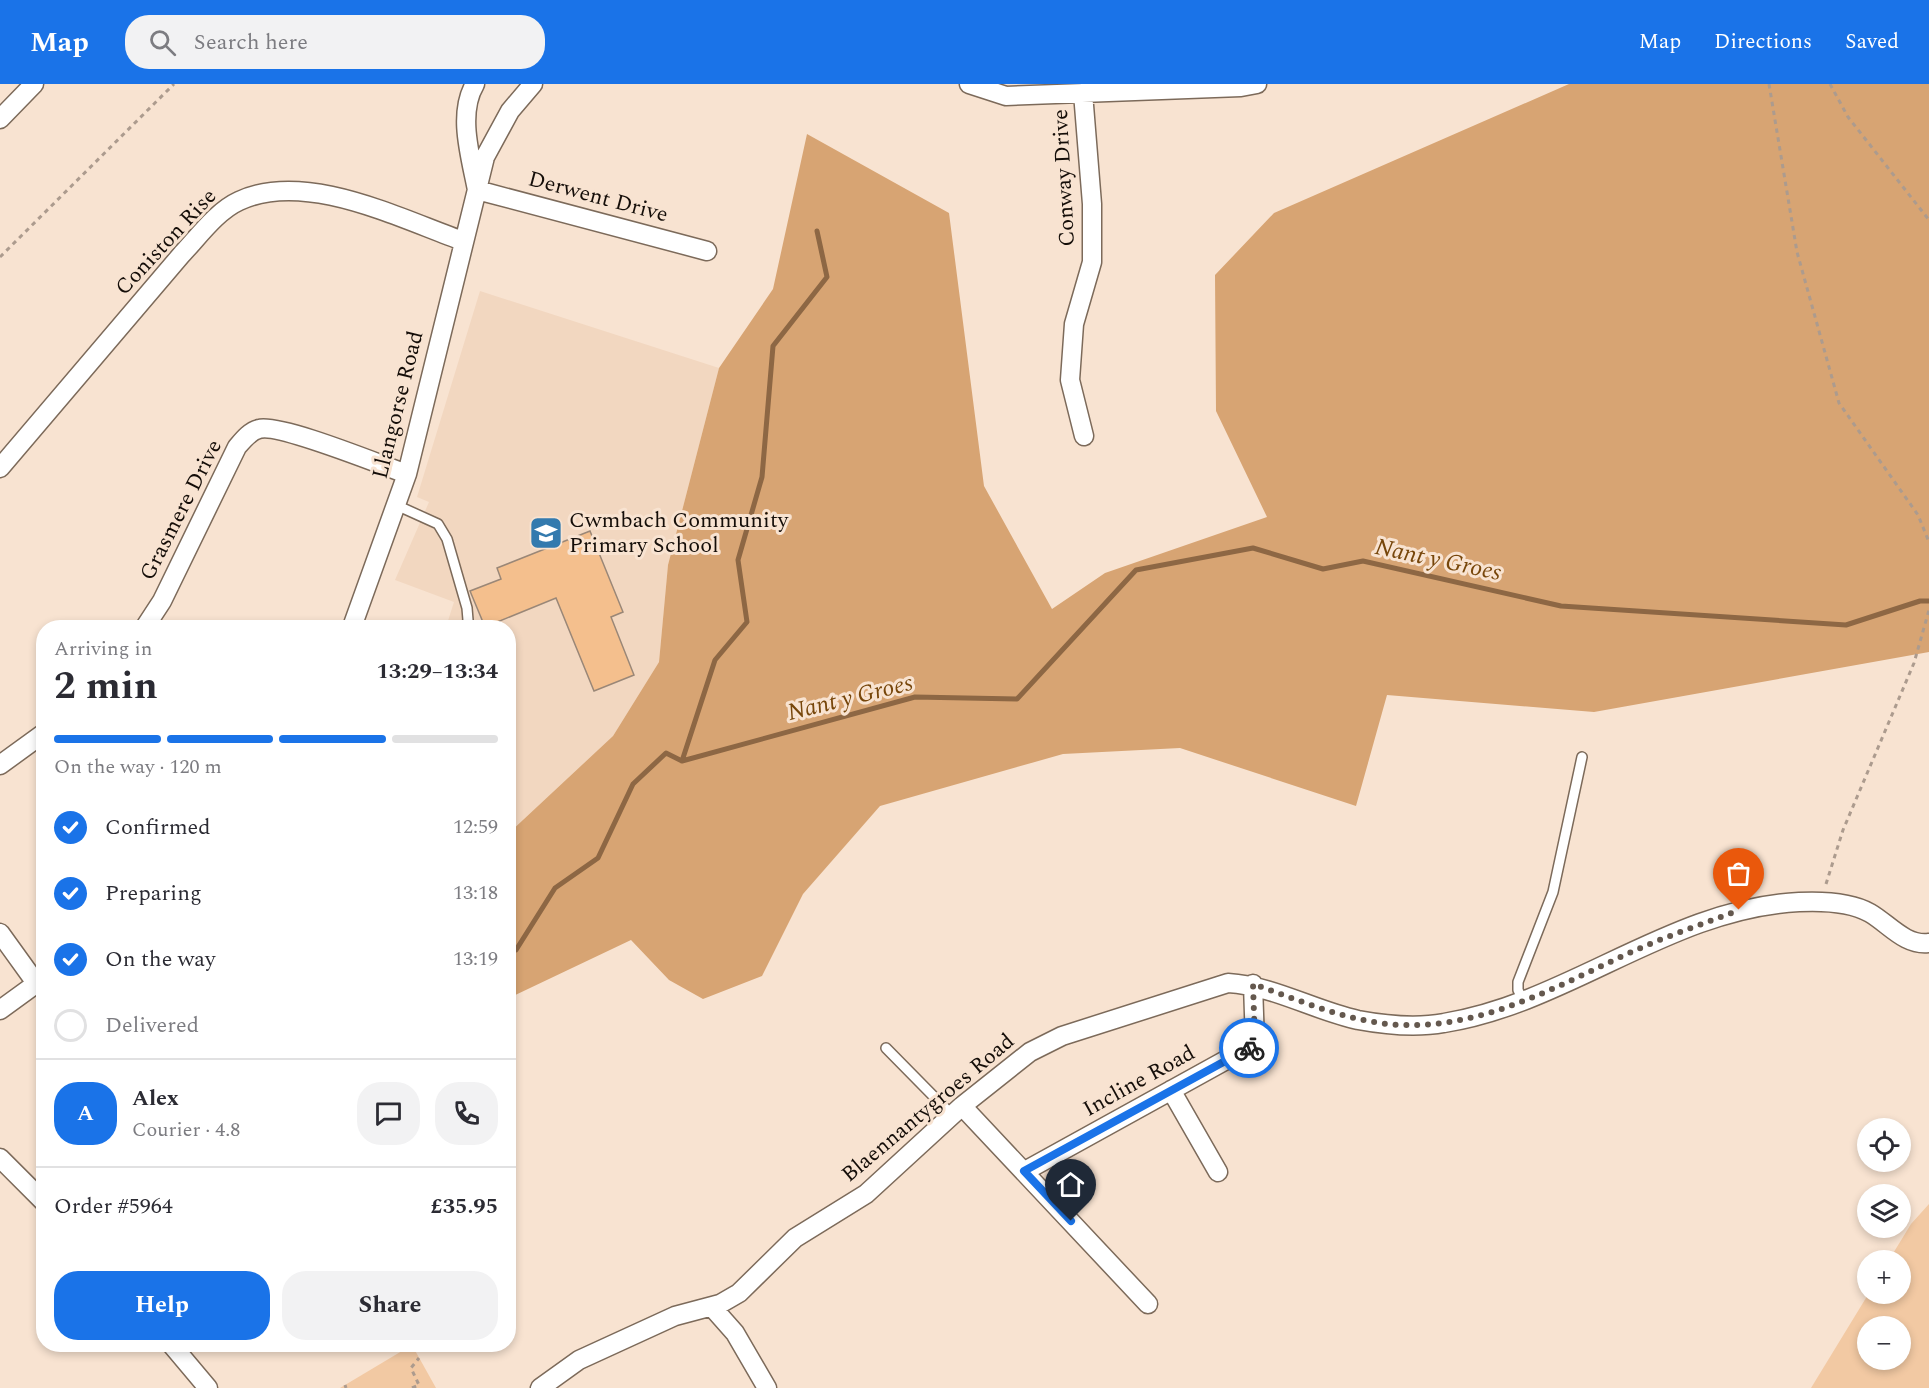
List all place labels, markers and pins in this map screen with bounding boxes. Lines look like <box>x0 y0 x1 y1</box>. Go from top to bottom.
place label: Cwmbach Community Primary School <box>569 504 790 562</box>
school or university icon: Cwmbach Community Primary School <box>528 515 564 551</box>
pin <box>1713 848 1764 910</box>
pin <box>1045 1159 1096 1221</box>

